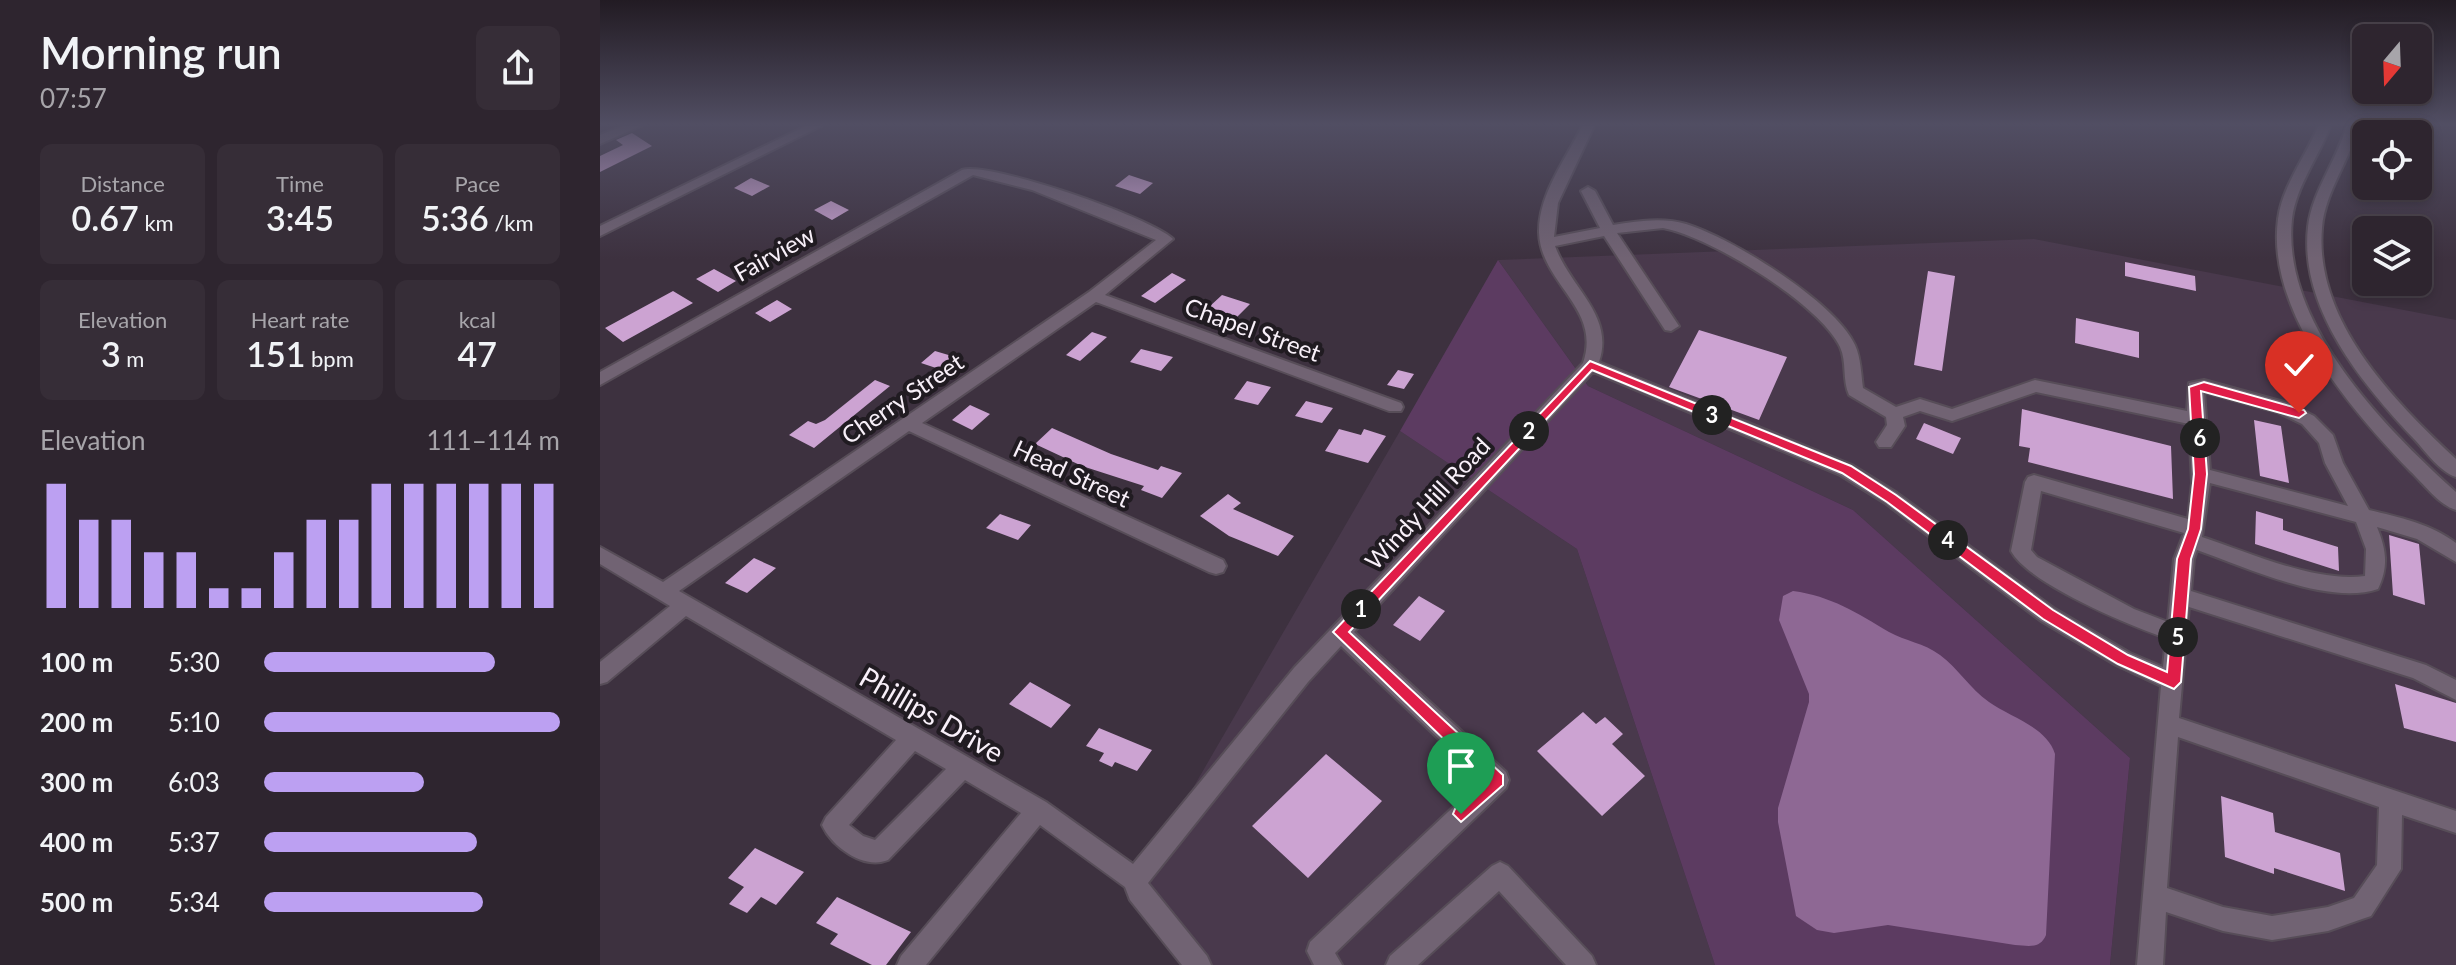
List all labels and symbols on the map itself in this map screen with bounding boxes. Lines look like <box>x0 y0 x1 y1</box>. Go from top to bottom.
north arrow <box>2352 24 2432 104</box>
street label: Fairview <box>729 219 820 287</box>
street label: Chapel Street <box>1181 291 1325 367</box>
pin <box>2265 331 2333 413</box>
street label: Cherry Street <box>836 346 969 449</box>
pin: 3 <box>1692 395 1732 435</box>
pin: 2 <box>1509 411 1549 451</box>
pin: 6 <box>2180 418 2220 458</box>
street label: Windy Hill Road <box>1358 431 1496 575</box>
street label: Head Street <box>1009 433 1135 513</box>
pin: 4 <box>1928 520 1968 560</box>
pin: 1 <box>1341 589 1381 629</box>
pin: 5 <box>2158 617 2198 657</box>
street label: Phillips Drive <box>854 659 1010 769</box>
pin <box>1427 732 1495 814</box>

